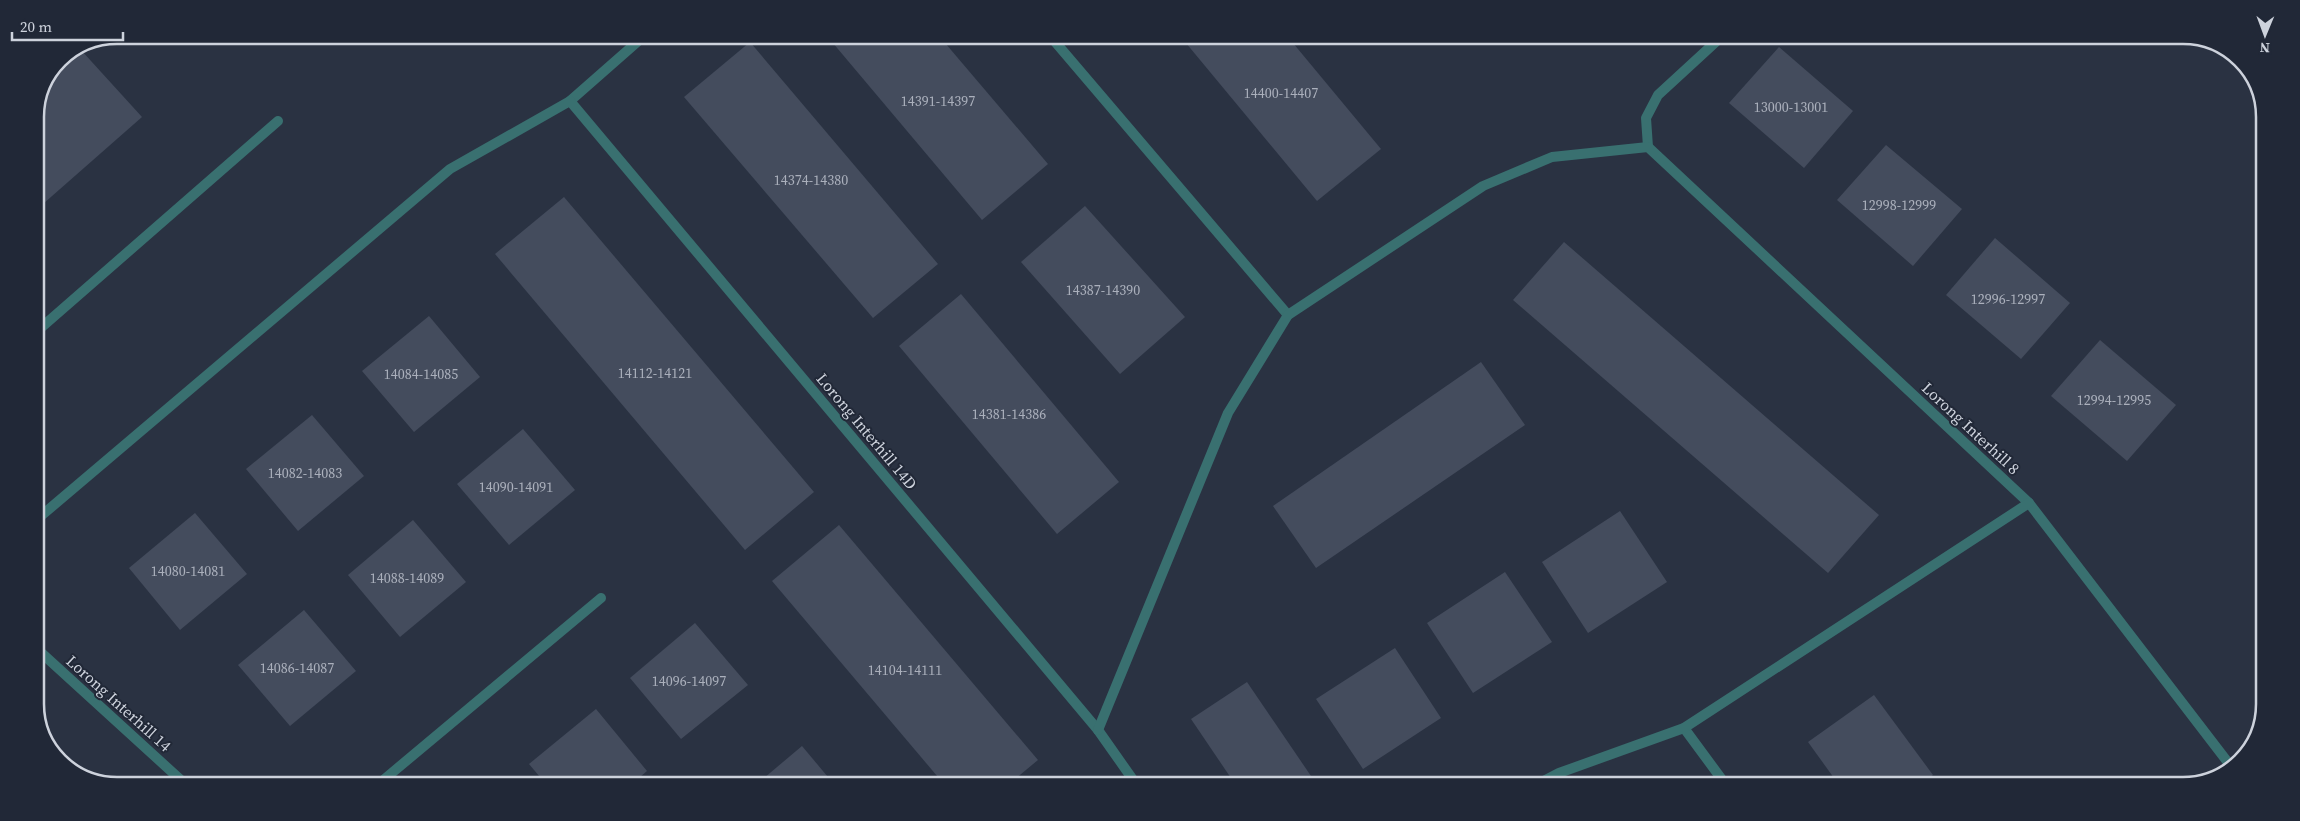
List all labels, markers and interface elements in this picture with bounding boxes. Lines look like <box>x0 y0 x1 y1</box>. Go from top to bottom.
scale bar <box>12 10 124 42</box>
north arrow <box>2240 10 2290 60</box>
text: 20 m <box>20 16 52 37</box>
text: N <box>2259 38 2270 58</box>
house number: 14400-14407 <box>1244 83 1318 103</box>
house number: 14391-14397 <box>901 91 975 111</box>
house number: 13000-13001 <box>1754 97 1828 117</box>
house number: 14374-14380 <box>774 170 848 190</box>
house number: 12998-12999 <box>1862 195 1936 215</box>
house number: 14387-14390 <box>1066 280 1140 300</box>
house number: 12996-12997 <box>1971 289 2045 309</box>
house number: 14112-14121 <box>618 363 692 383</box>
house number: 14084-14085 <box>384 364 458 384</box>
street label: Lorong Interhill 14D <box>812 368 922 494</box>
street label: Lorong Interhill 8 <box>1917 377 2025 479</box>
house number: 12994-12995 <box>2077 390 2151 410</box>
house number: 14381-14386 <box>972 404 1046 424</box>
house number: 14082-14083 <box>268 463 342 483</box>
house number: 14090-14091 <box>479 477 553 497</box>
house number: 14080-14081 <box>151 561 225 581</box>
house number: 14088-14089 <box>370 568 444 588</box>
street label: Lorong Interhill 14 <box>62 650 176 756</box>
house number: 14086-14087 <box>260 658 334 678</box>
house number: 14104-14111 <box>868 660 942 680</box>
house number: 14096-14097 <box>652 671 726 691</box>

